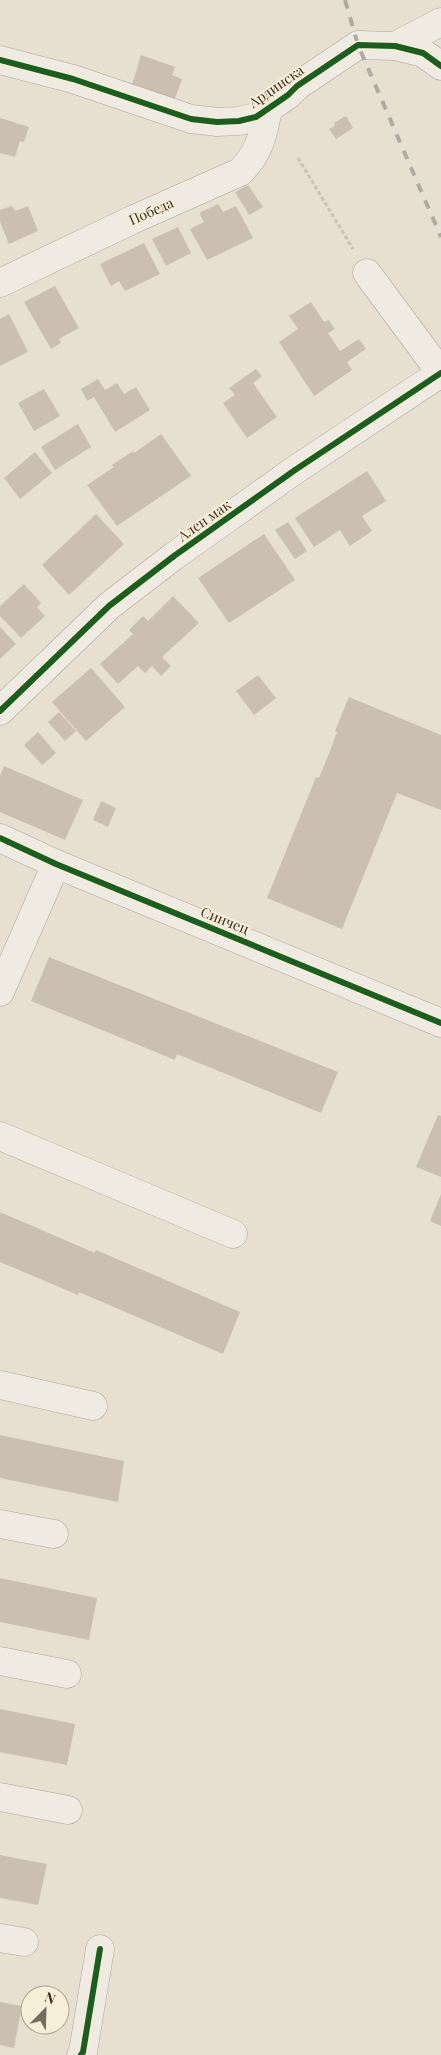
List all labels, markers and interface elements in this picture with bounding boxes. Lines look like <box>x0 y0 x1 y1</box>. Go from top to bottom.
street label: Ардинска <box>244 60 307 112</box>
street label: Победа <box>126 193 176 229</box>
street label: Ален мак <box>173 495 234 546</box>
street label: Синчец <box>198 902 252 938</box>
north arrow <box>20 1985 70 2035</box>
text: N <box>42 1987 59 2008</box>

